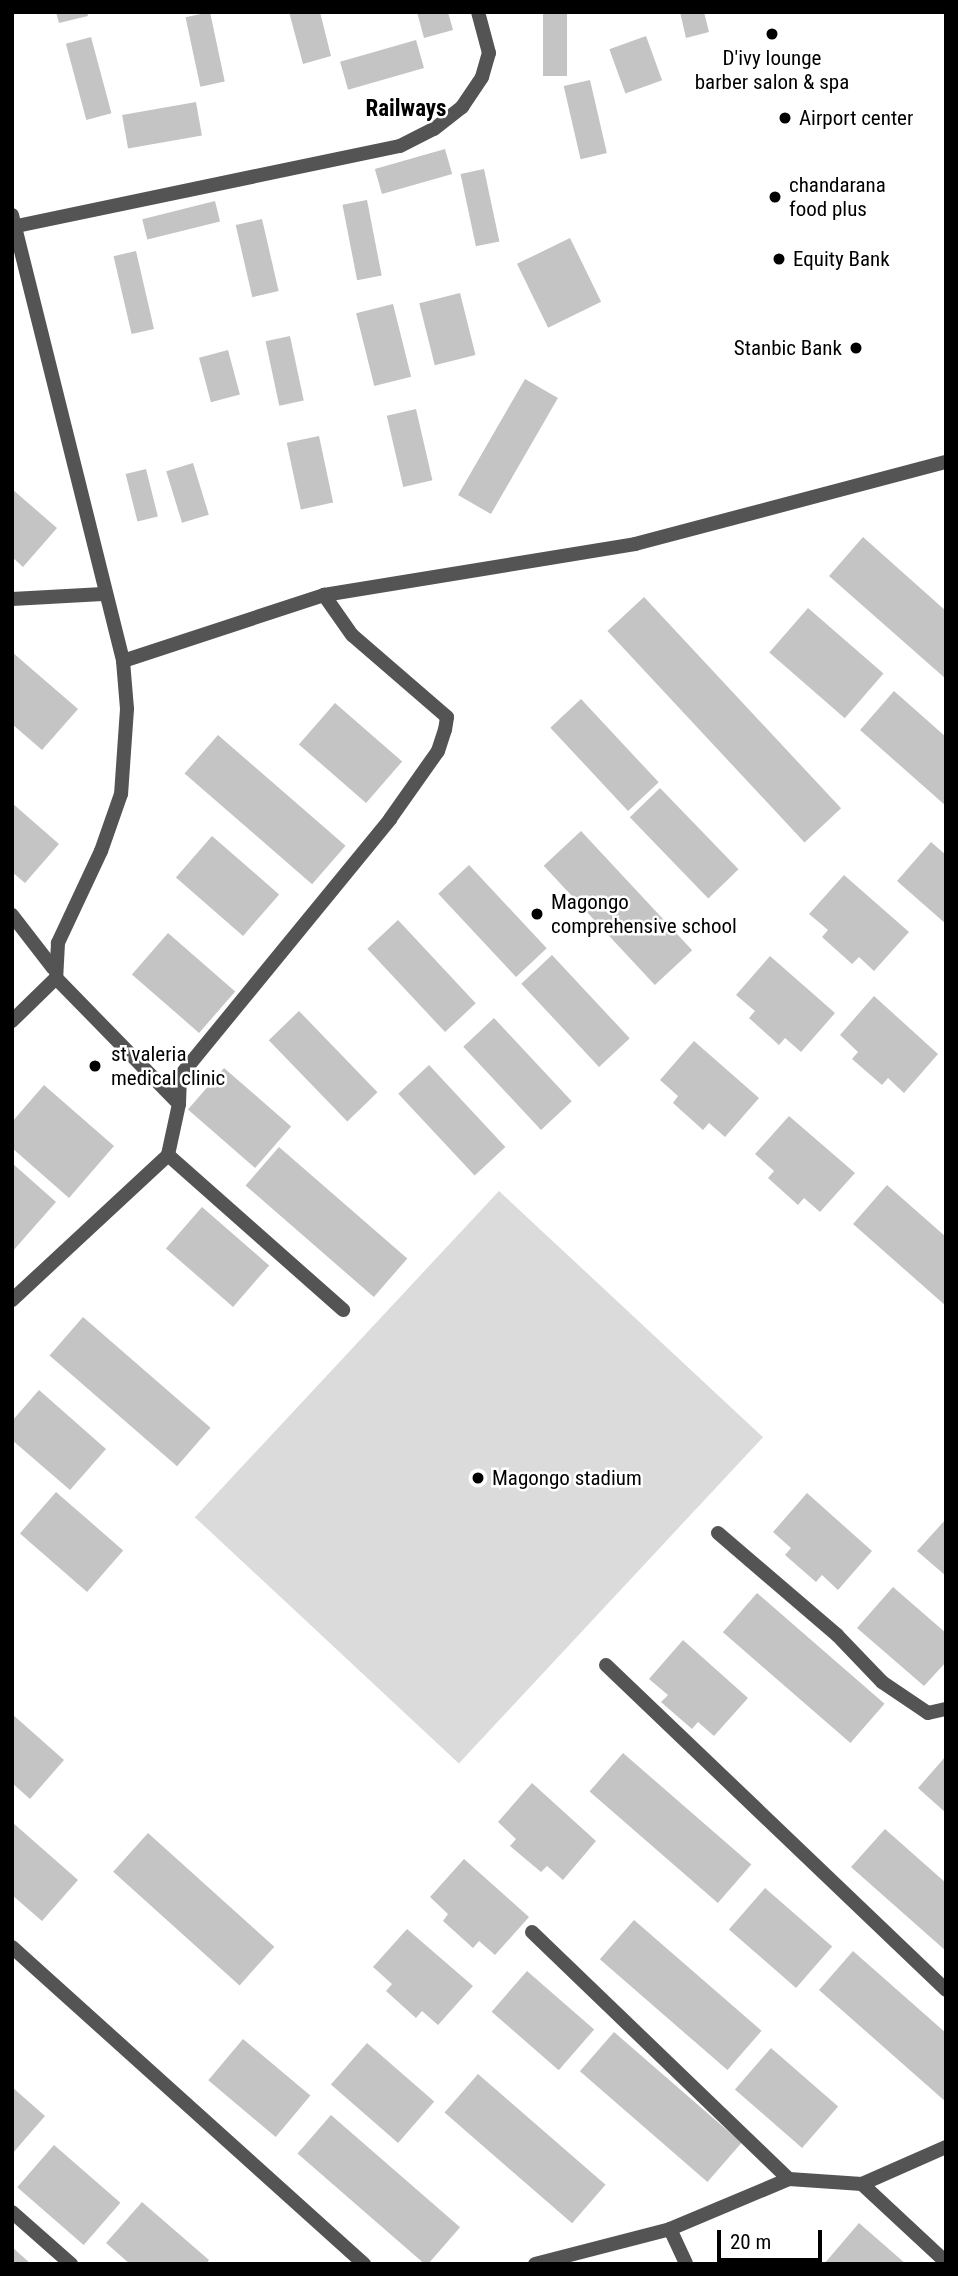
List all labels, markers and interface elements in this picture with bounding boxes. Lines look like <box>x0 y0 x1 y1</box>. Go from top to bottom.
marker: D'ivy lounge barber salon & spa <box>764 26 780 42</box>
place label: D'ivy lounge barber salon & spa <box>695 45 849 95</box>
district label: Railways <box>365 95 447 123</box>
place label: Airport center <box>799 105 913 131</box>
marker: Airport center <box>777 110 793 126</box>
place label: chandarana food plus <box>789 172 886 222</box>
marker: chandarana food plus <box>767 189 783 205</box>
place label: Equity Bank <box>793 246 890 272</box>
marker: Equity Bank <box>771 251 787 267</box>
place label: Stanbic Bank <box>734 335 842 361</box>
marker: Stanbic Bank <box>848 340 864 356</box>
place label: Magongo comprehensive school <box>551 889 737 939</box>
marker: Magongo comprehensive school <box>529 906 545 922</box>
place label: st valeria medical clinic <box>111 1041 225 1091</box>
marker: st valeria medical clinic <box>85 1056 105 1076</box>
place label: Magongo stadium <box>492 1465 642 1491</box>
marker: Magongo stadium <box>470 1470 486 1486</box>
scale bar <box>720 2216 825 2260</box>
text: 20 m <box>730 2230 771 2254</box>

